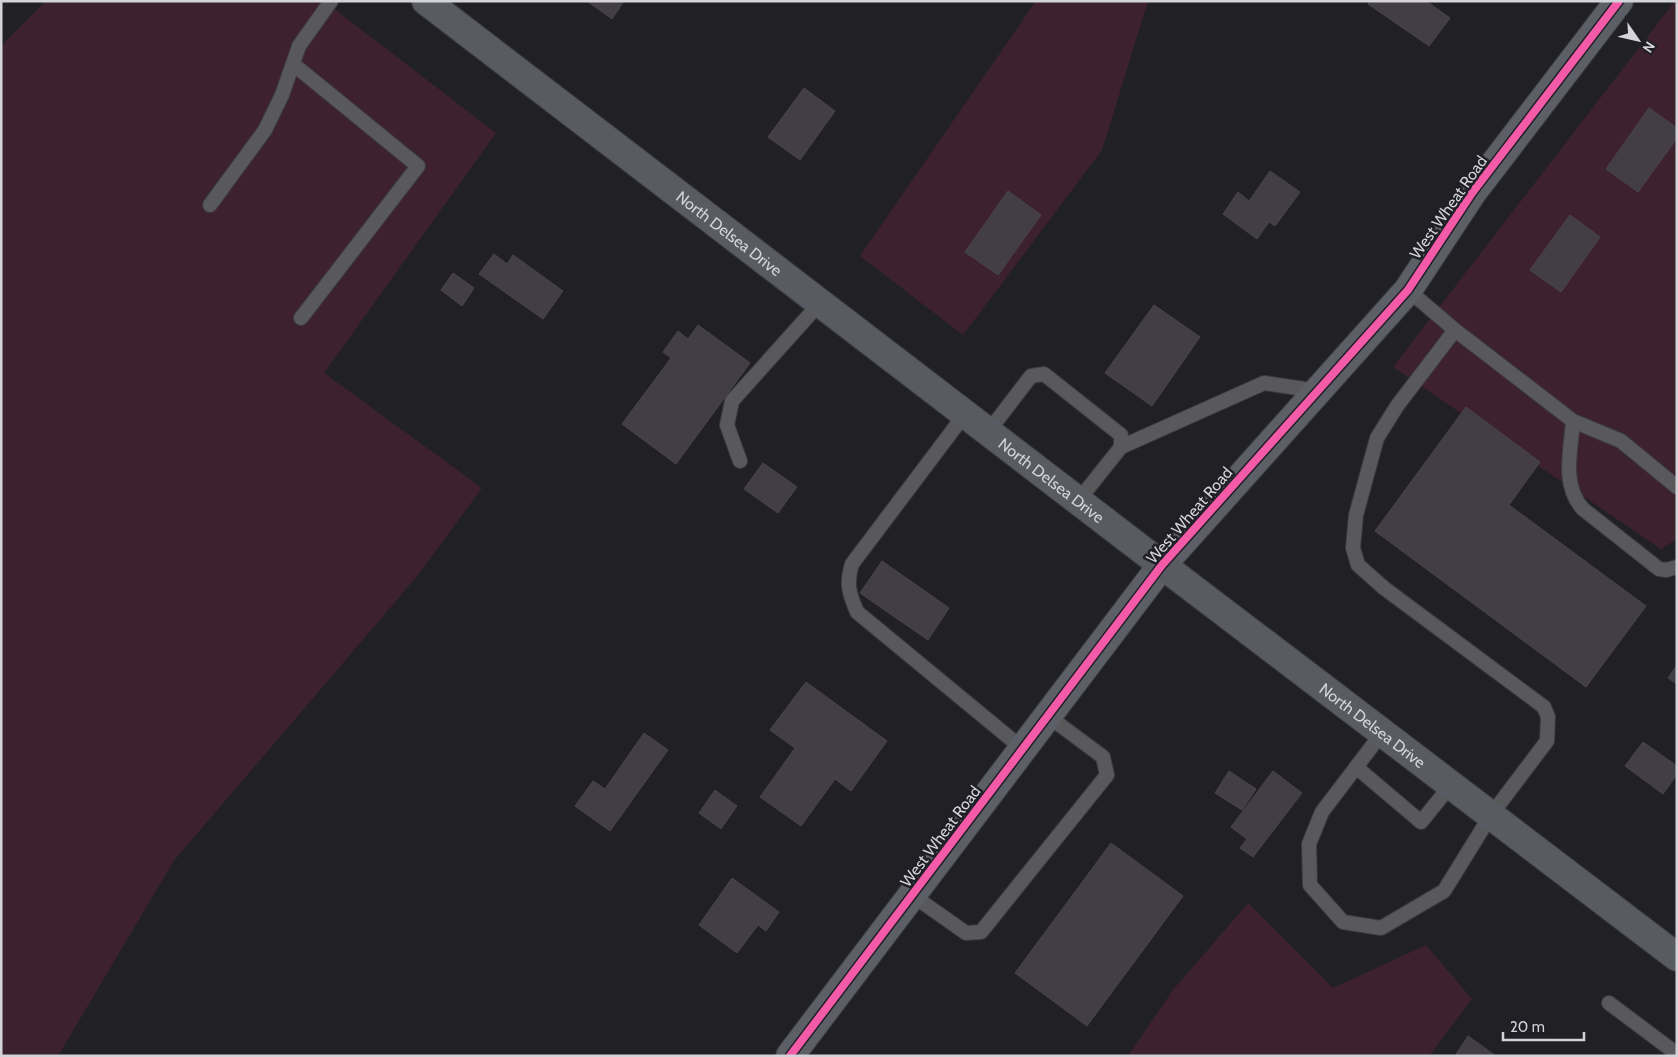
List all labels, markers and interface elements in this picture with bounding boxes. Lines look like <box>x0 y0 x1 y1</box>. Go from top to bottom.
north arrow <box>1613 15 1663 65</box>
text: N <box>1639 38 1659 56</box>
street label: West Wheat Road <box>1406 152 1491 263</box>
street label: North Delsea Drive <box>672 187 786 280</box>
street label: North Delsea Drive <box>995 434 1108 527</box>
street label: West Wheat Road <box>1142 463 1236 567</box>
street label: North Delsea Drive <box>1316 679 1429 772</box>
street label: West Wheat Road <box>896 782 985 891</box>
scale bar <box>1503 1010 1584 1042</box>
text: 20 m <box>1510 1018 1545 1036</box>

